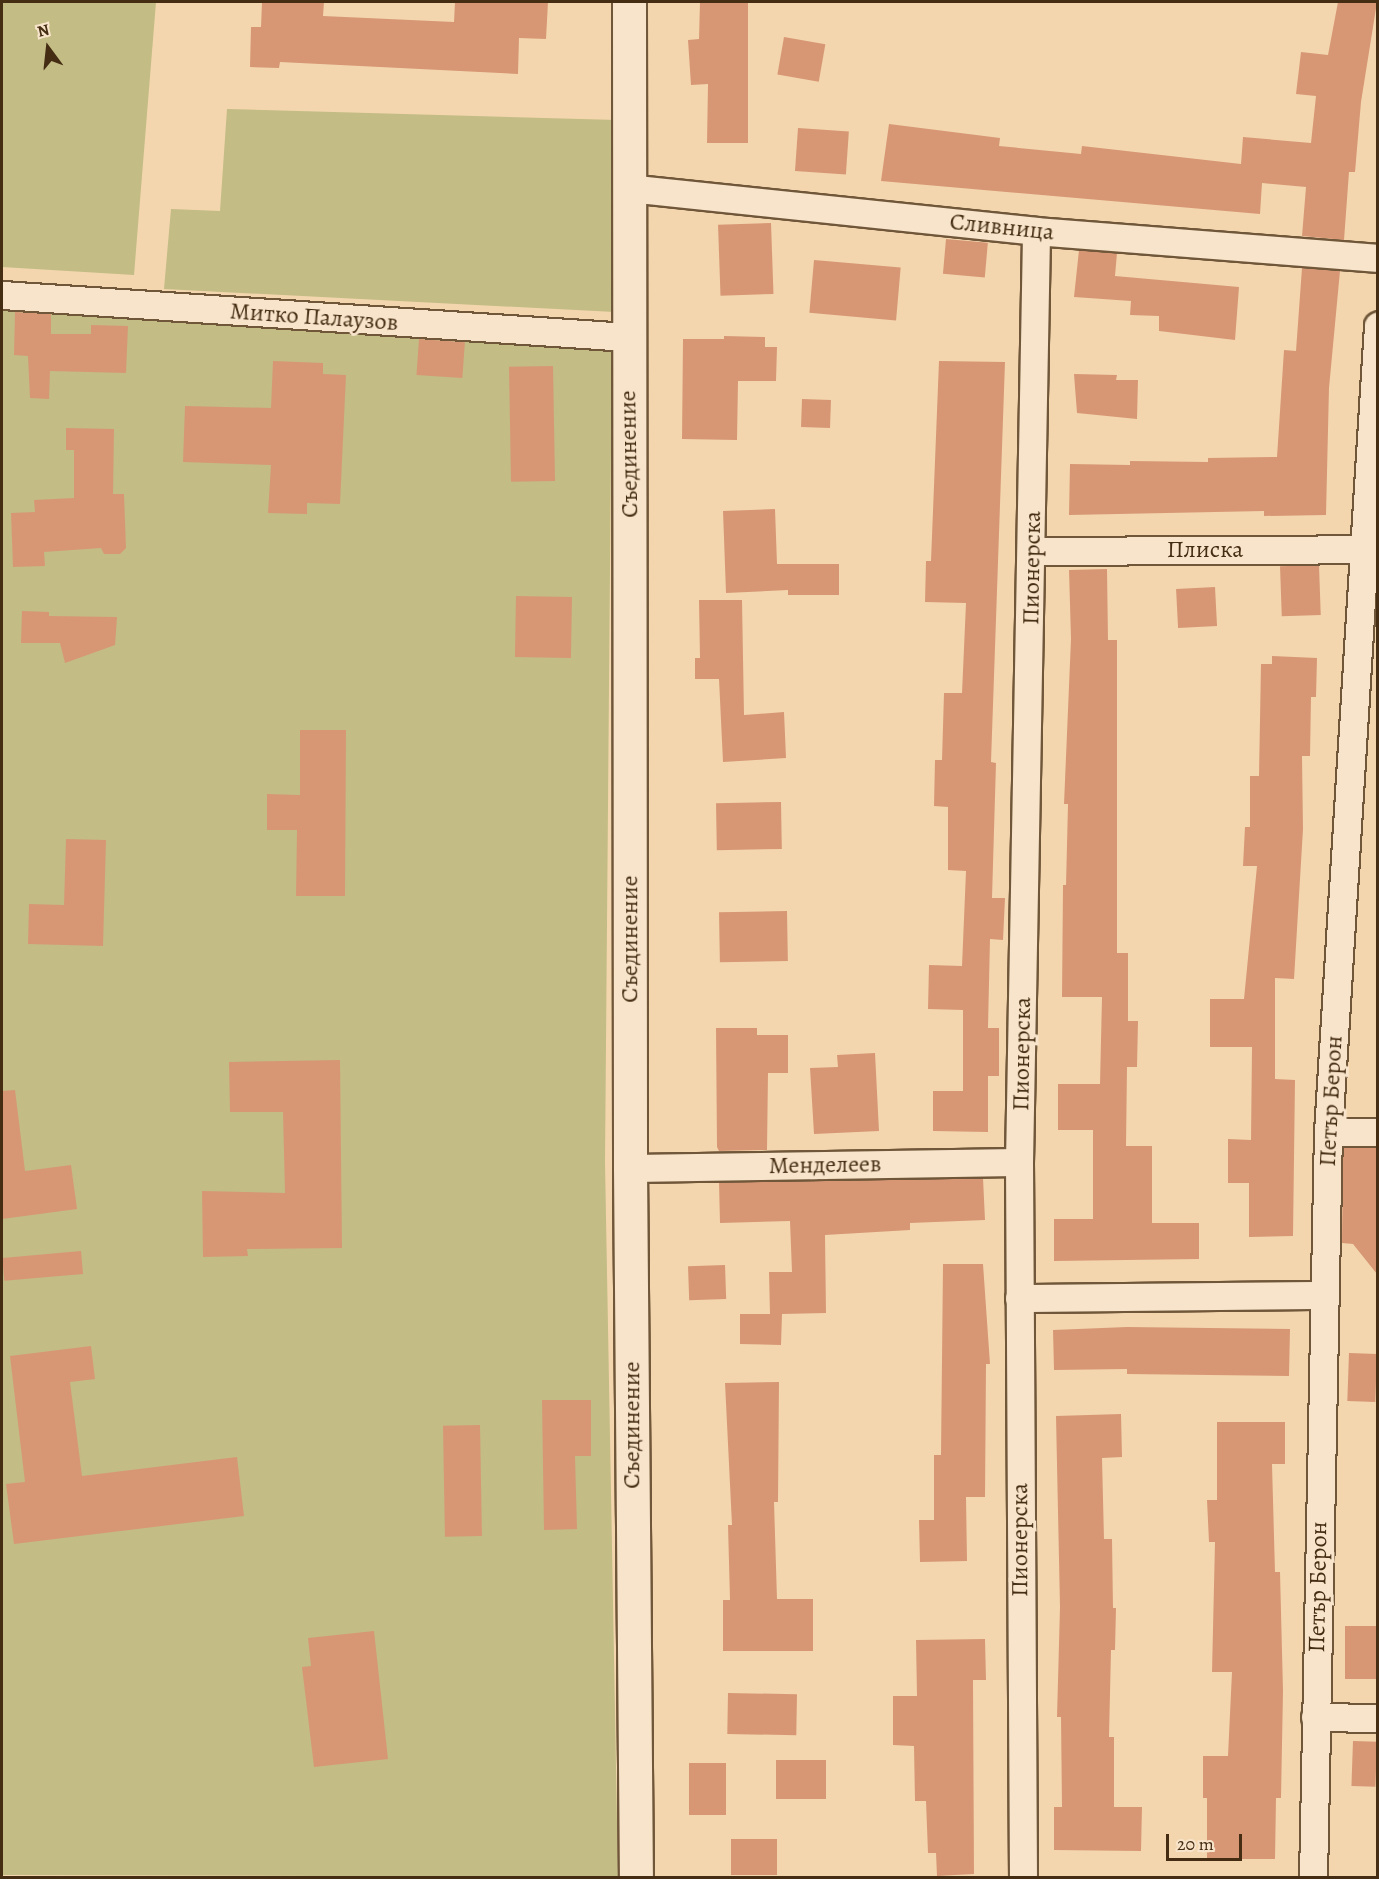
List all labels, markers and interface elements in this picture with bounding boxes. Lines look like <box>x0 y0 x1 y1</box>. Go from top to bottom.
north arrow <box>18 18 78 78</box>
text: N <box>35 18 52 43</box>
street label: Сливница <box>948 207 1056 247</box>
street label: Митко Палаузов <box>229 297 399 337</box>
street label: Съединение <box>613 390 645 518</box>
street label: Пионерска <box>1017 511 1047 625</box>
street label: Плиска <box>1167 536 1243 564</box>
street label: Съединение <box>616 875 644 1003</box>
street label: Пионерска <box>1007 997 1037 1111</box>
street label: Петър Берон <box>1313 1035 1349 1167</box>
street label: Менделеев <box>768 1150 882 1180</box>
street label: Съединение <box>618 1361 646 1489</box>
street label: Пионерска <box>1006 1483 1034 1597</box>
street label: Петър Берон <box>1302 1521 1334 1653</box>
scale bar <box>1169 1822 1246 1860</box>
text: 20 m <box>1177 1832 1214 1856</box>

